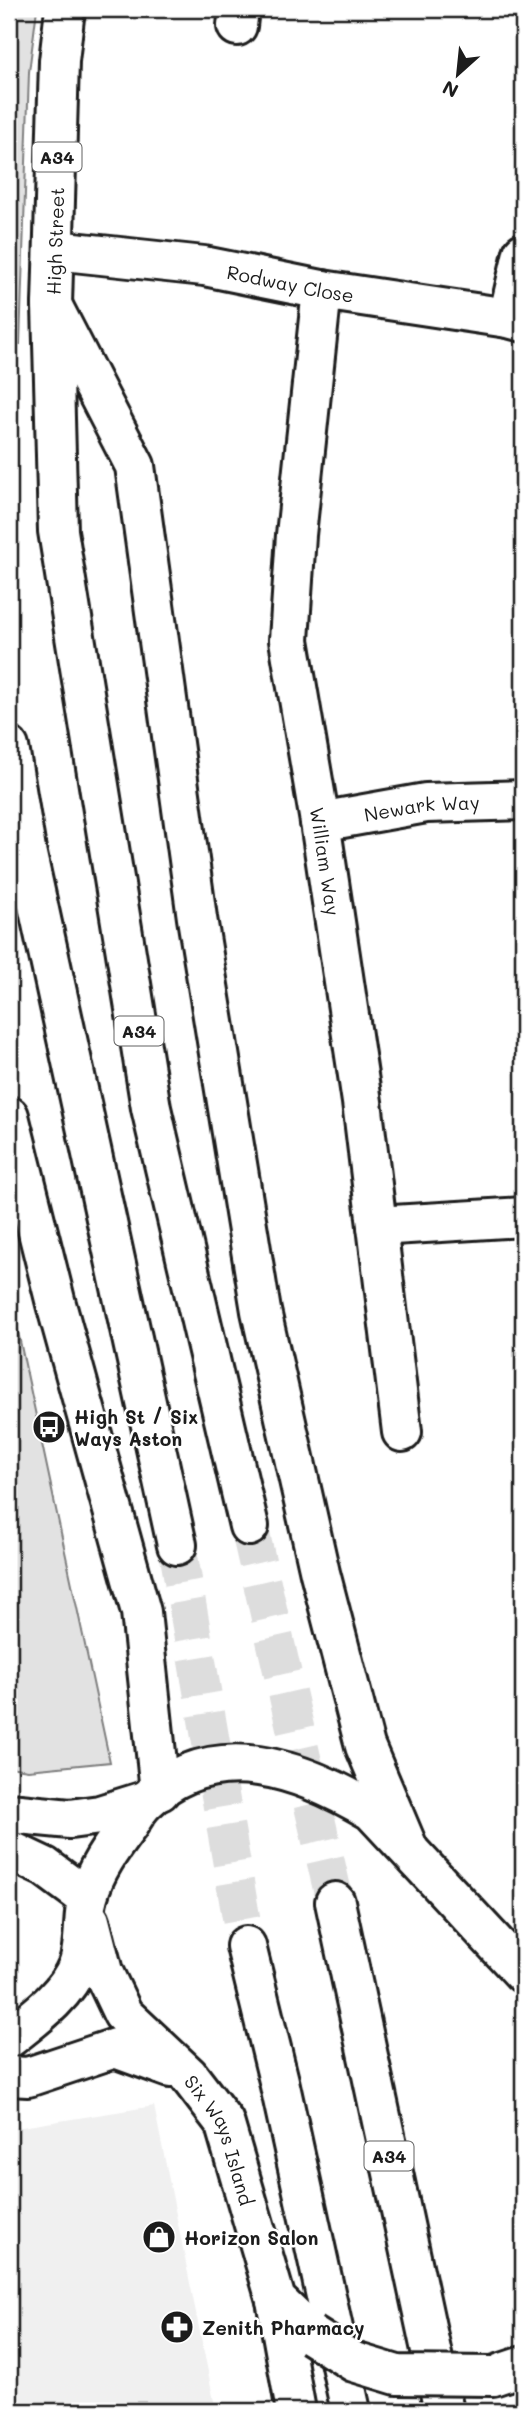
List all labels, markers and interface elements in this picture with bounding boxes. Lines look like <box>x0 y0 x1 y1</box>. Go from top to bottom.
north arrow <box>424 38 494 108</box>
text: N <box>438 75 462 104</box>
road number: A34 <box>32 142 82 172</box>
street label: High Street <box>41 187 69 295</box>
street label: Rodway Close <box>225 258 356 307</box>
street label: Newark Way <box>362 789 480 826</box>
street label: William Way <box>305 805 346 917</box>
road number: A34 <box>114 1016 164 1046</box>
place label: High St / Six Ways Aston <box>74 1404 198 1451</box>
bus stop icon: High St / Six Ways Aston <box>30 1408 68 1446</box>
street label: Six Ways Island <box>179 2069 260 2208</box>
road number: A34 <box>364 2142 414 2170</box>
shop icon: Horizon Salon <box>140 2218 178 2256</box>
place label: Horizon Salon <box>184 2225 318 2250</box>
pharmacy icon: Zenith Pharmacy <box>158 2308 196 2346</box>
place label: Zenith Pharmacy <box>202 2315 364 2340</box>

